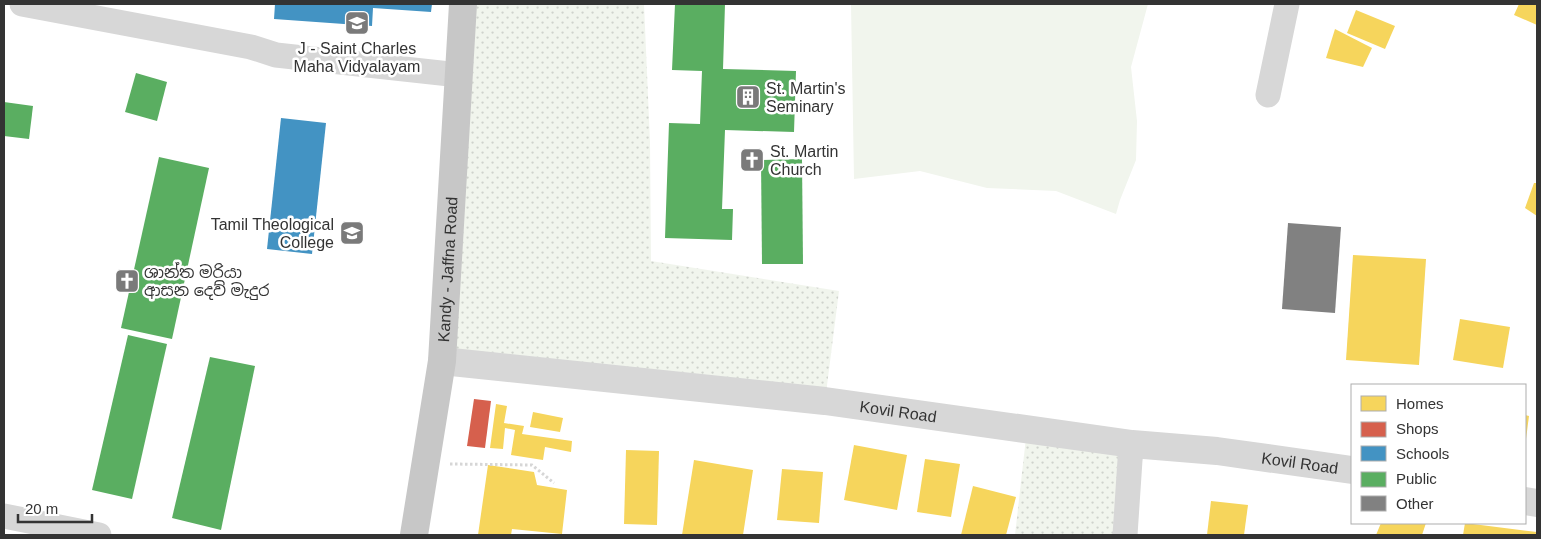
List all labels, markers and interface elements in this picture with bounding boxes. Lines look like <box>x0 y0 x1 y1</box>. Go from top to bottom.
school or university icon: J - Saint Charles Maha Vidyalayam <box>344 10 370 36</box>
place label: J - Saint Charles Maha Vidyalayam <box>294 40 420 75</box>
place label: St. Martin's Seminary <box>766 80 846 115</box>
building icon: St. Martin's Seminary <box>735 84 761 110</box>
place label: St. Martin Church <box>770 143 838 178</box>
church icon: St. Martin Church <box>739 147 765 173</box>
street label: Kandy - Jaffna Road <box>435 196 460 343</box>
place label: Tamil Theological College <box>211 216 334 251</box>
school or university icon: Tamil Theological College <box>339 220 365 246</box>
place label: ශාන්ත මරියා ආසන දෙව් මැදුර <box>144 262 269 300</box>
church icon: ශාන්ත මරියා ආසන දෙව් මැදුර <box>114 268 140 294</box>
legend <box>1351 384 1526 524</box>
text: Homes <box>1396 395 1444 412</box>
street label: Kovil Road <box>859 397 938 425</box>
text: Shops <box>1396 420 1439 437</box>
text: Schools <box>1396 445 1449 462</box>
street label: Kovil Road <box>1260 449 1339 476</box>
text: Public <box>1396 470 1437 487</box>
scale bar <box>18 492 91 524</box>
text: Other <box>1396 495 1434 512</box>
text: 20 m <box>25 500 58 517</box>

